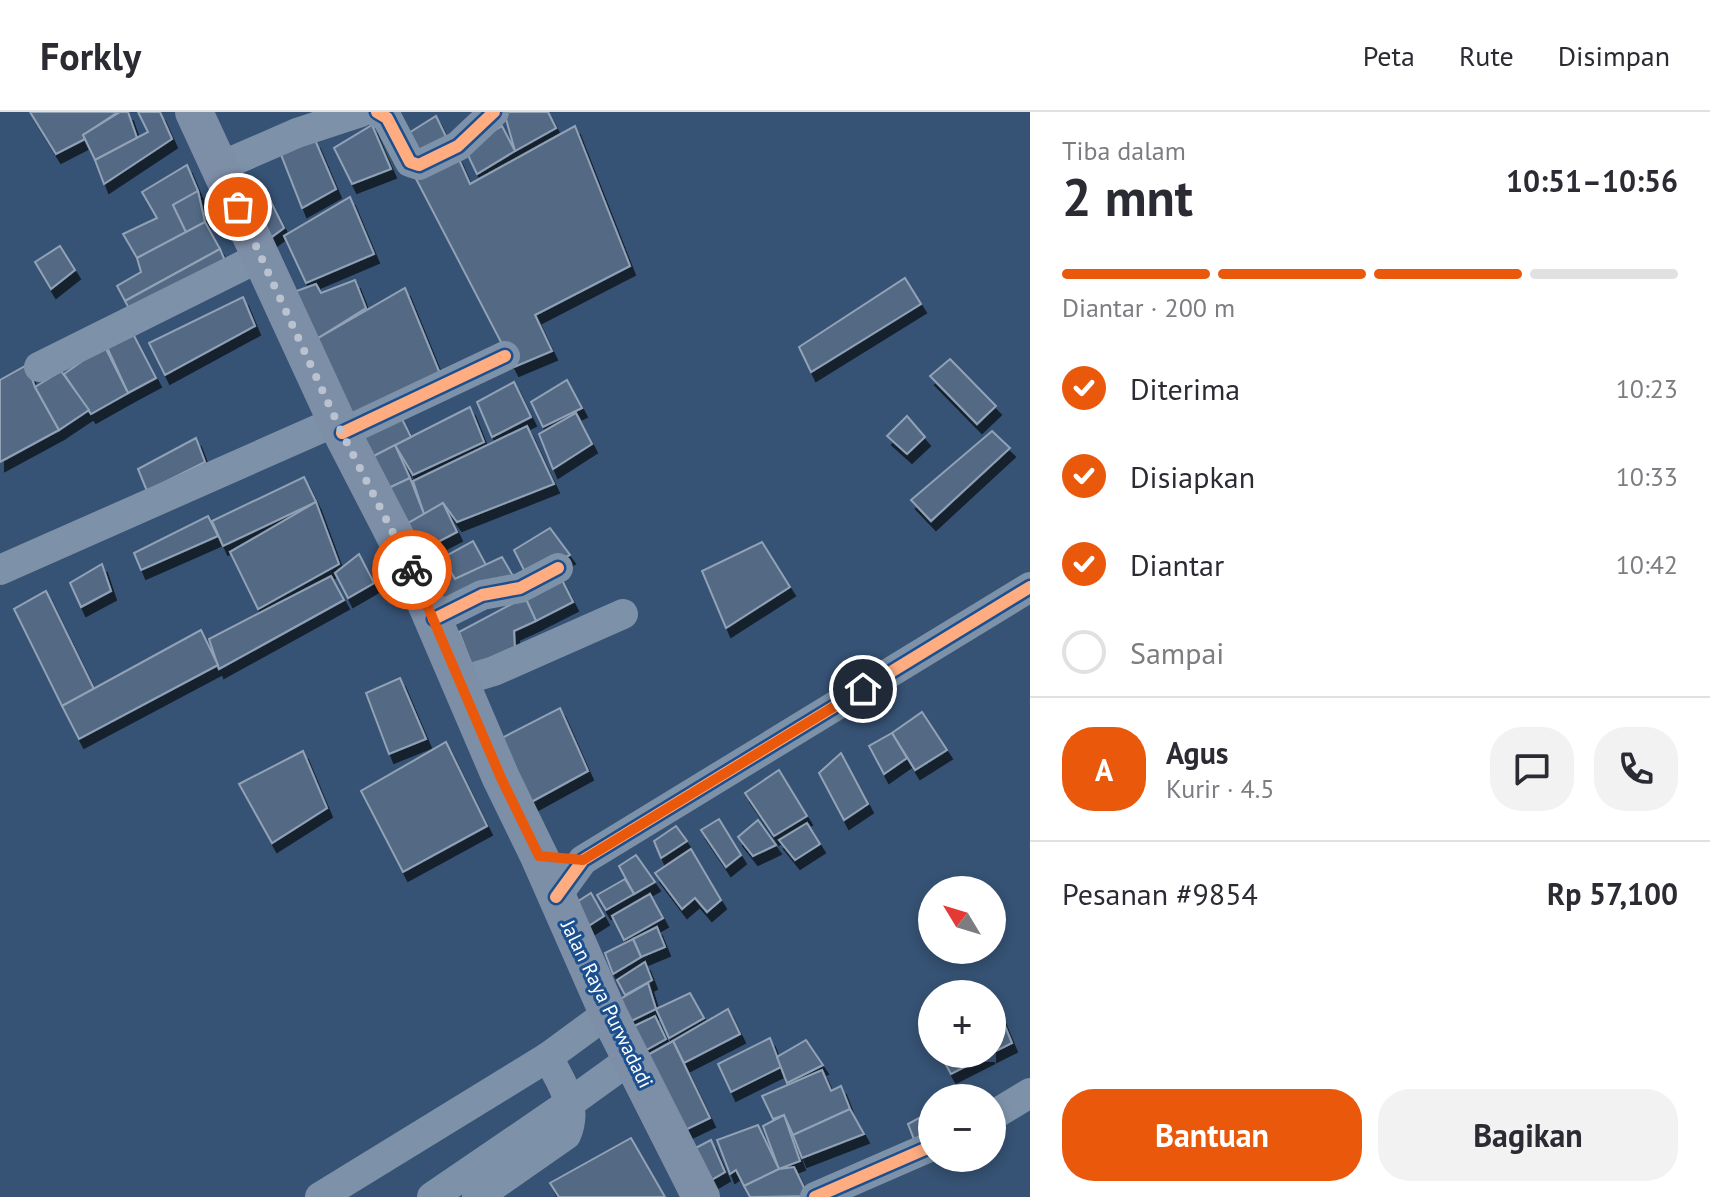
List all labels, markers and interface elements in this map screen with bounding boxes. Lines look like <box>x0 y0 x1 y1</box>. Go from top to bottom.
text: Forkly <box>40 31 141 80</box>
text: Peta <box>1363 37 1415 74</box>
text: Rute <box>1459 37 1514 74</box>
text: Disimpan <box>1558 37 1670 74</box>
text: Tiba dalam <box>1062 134 1186 167</box>
text: 10:51–10:56 <box>1506 161 1678 200</box>
text: 2 mnt <box>1062 163 1193 230</box>
pin <box>204 173 272 241</box>
icon: bag <box>216 185 260 229</box>
text: Diantar · 200 m <box>1062 291 1235 324</box>
icon: check <box>1062 366 1106 410</box>
text: Diterima <box>1130 369 1240 408</box>
text: 10:23 <box>1616 372 1678 405</box>
icon: check <box>1062 454 1106 498</box>
text: Disiapkan <box>1130 457 1255 496</box>
text: 10:33 <box>1616 460 1678 493</box>
courier <box>372 530 452 610</box>
icon: check <box>1062 542 1106 586</box>
text: Diantar <box>1130 545 1224 584</box>
icon: bike <box>390 548 434 592</box>
text: 10:42 <box>1616 548 1678 581</box>
text: Sampai <box>1130 633 1224 672</box>
pin <box>829 655 897 723</box>
icon: home <box>841 667 885 711</box>
button: chat <box>1490 727 1574 811</box>
button: phone <box>1594 727 1678 811</box>
text: Agus <box>1166 733 1228 772</box>
text: A <box>1095 750 1113 789</box>
text: Kurir · 4.5 <box>1166 772 1275 805</box>
text: Pesanan #9854 <box>1062 874 1258 913</box>
text: Rp 57,100 <box>1547 874 1678 913</box>
north arrow <box>918 876 1006 964</box>
map controls <box>918 876 1006 1172</box>
street label: Jalan Raya Purwadadi <box>555 915 659 1092</box>
button: + <box>918 980 1006 1068</box>
button: − <box>918 1084 1006 1172</box>
button: Bantuan <box>1062 1089 1362 1181</box>
button: Bagikan <box>1378 1089 1678 1181</box>

